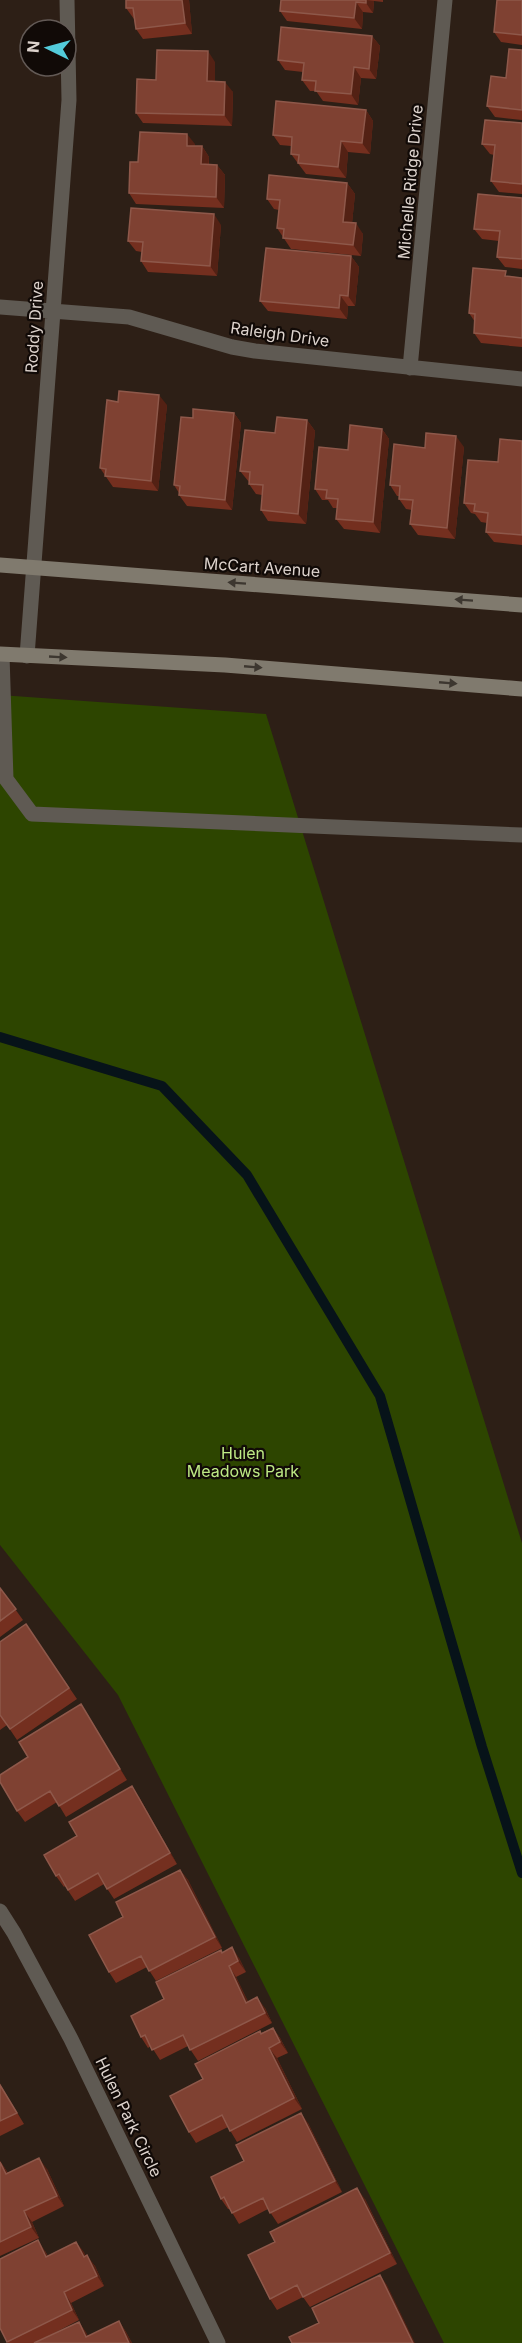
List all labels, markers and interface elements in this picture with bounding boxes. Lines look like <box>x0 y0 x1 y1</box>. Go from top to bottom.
north arrow <box>18 18 78 78</box>
text: N <box>23 40 44 54</box>
street label: Michelle Ridge Drive <box>393 104 427 260</box>
street label: Roddy Drive <box>21 280 47 374</box>
street label: Raleigh Drive <box>229 317 331 351</box>
street label: McCart Avenue <box>203 553 321 581</box>
one-way arrow <box>228 578 247 587</box>
one-way arrow <box>454 595 473 605</box>
one-way arrow <box>49 653 68 662</box>
one-way arrow <box>244 663 263 672</box>
one-way arrow <box>438 678 457 688</box>
park label: Hulen Meadows Park <box>187 1443 299 1481</box>
street label: Hulen Park Circle <box>91 2054 167 2180</box>

